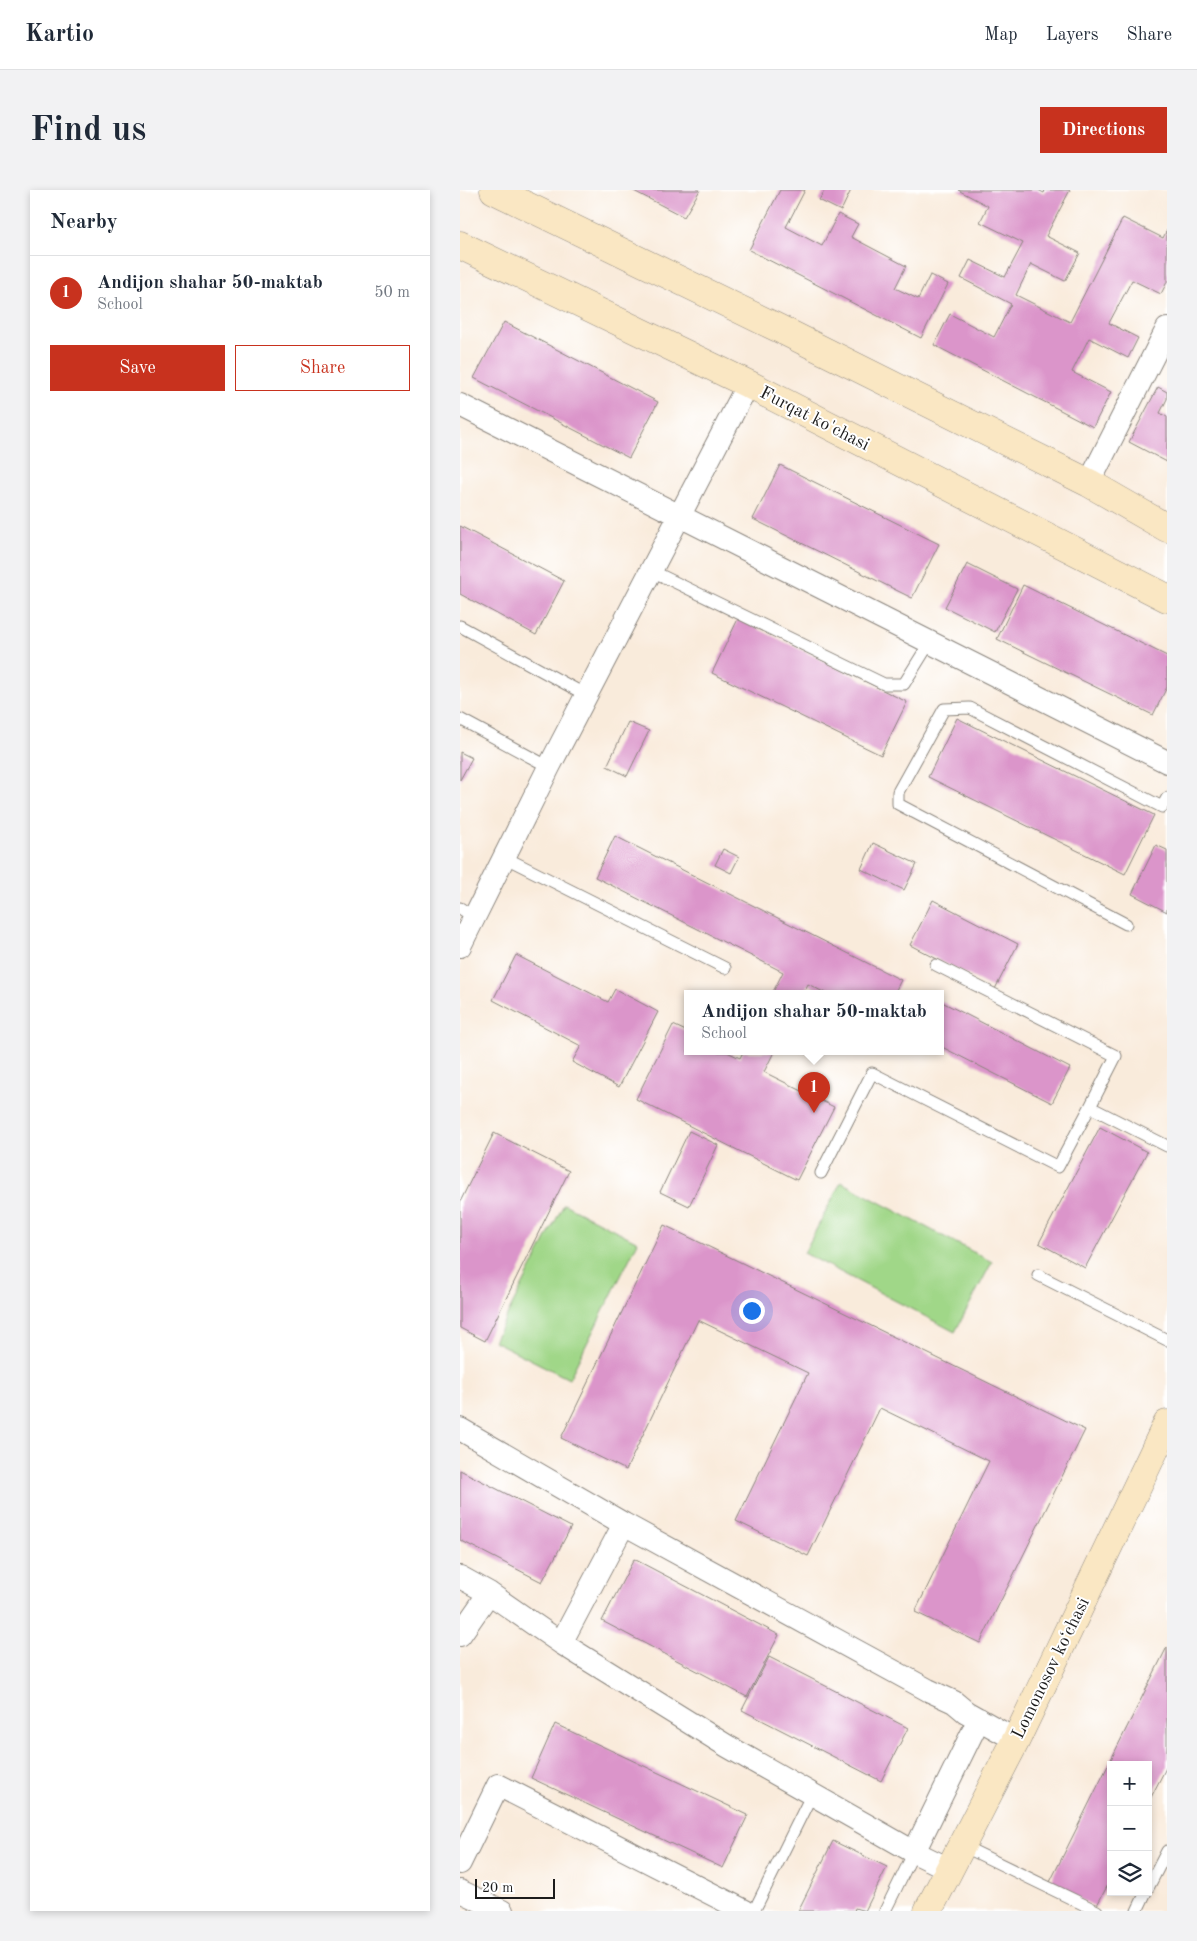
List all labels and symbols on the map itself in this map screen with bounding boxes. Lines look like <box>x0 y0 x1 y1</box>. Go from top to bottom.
street label: Furqat ko'chasi <box>757 384 872 454</box>
pin: 1 <box>798 1072 830 1113</box>
your location <box>739 1298 765 1324</box>
street label: Lomonosov koʻchasi <box>1009 1595 1093 1742</box>
scale bar <box>475 1876 555 1899</box>

